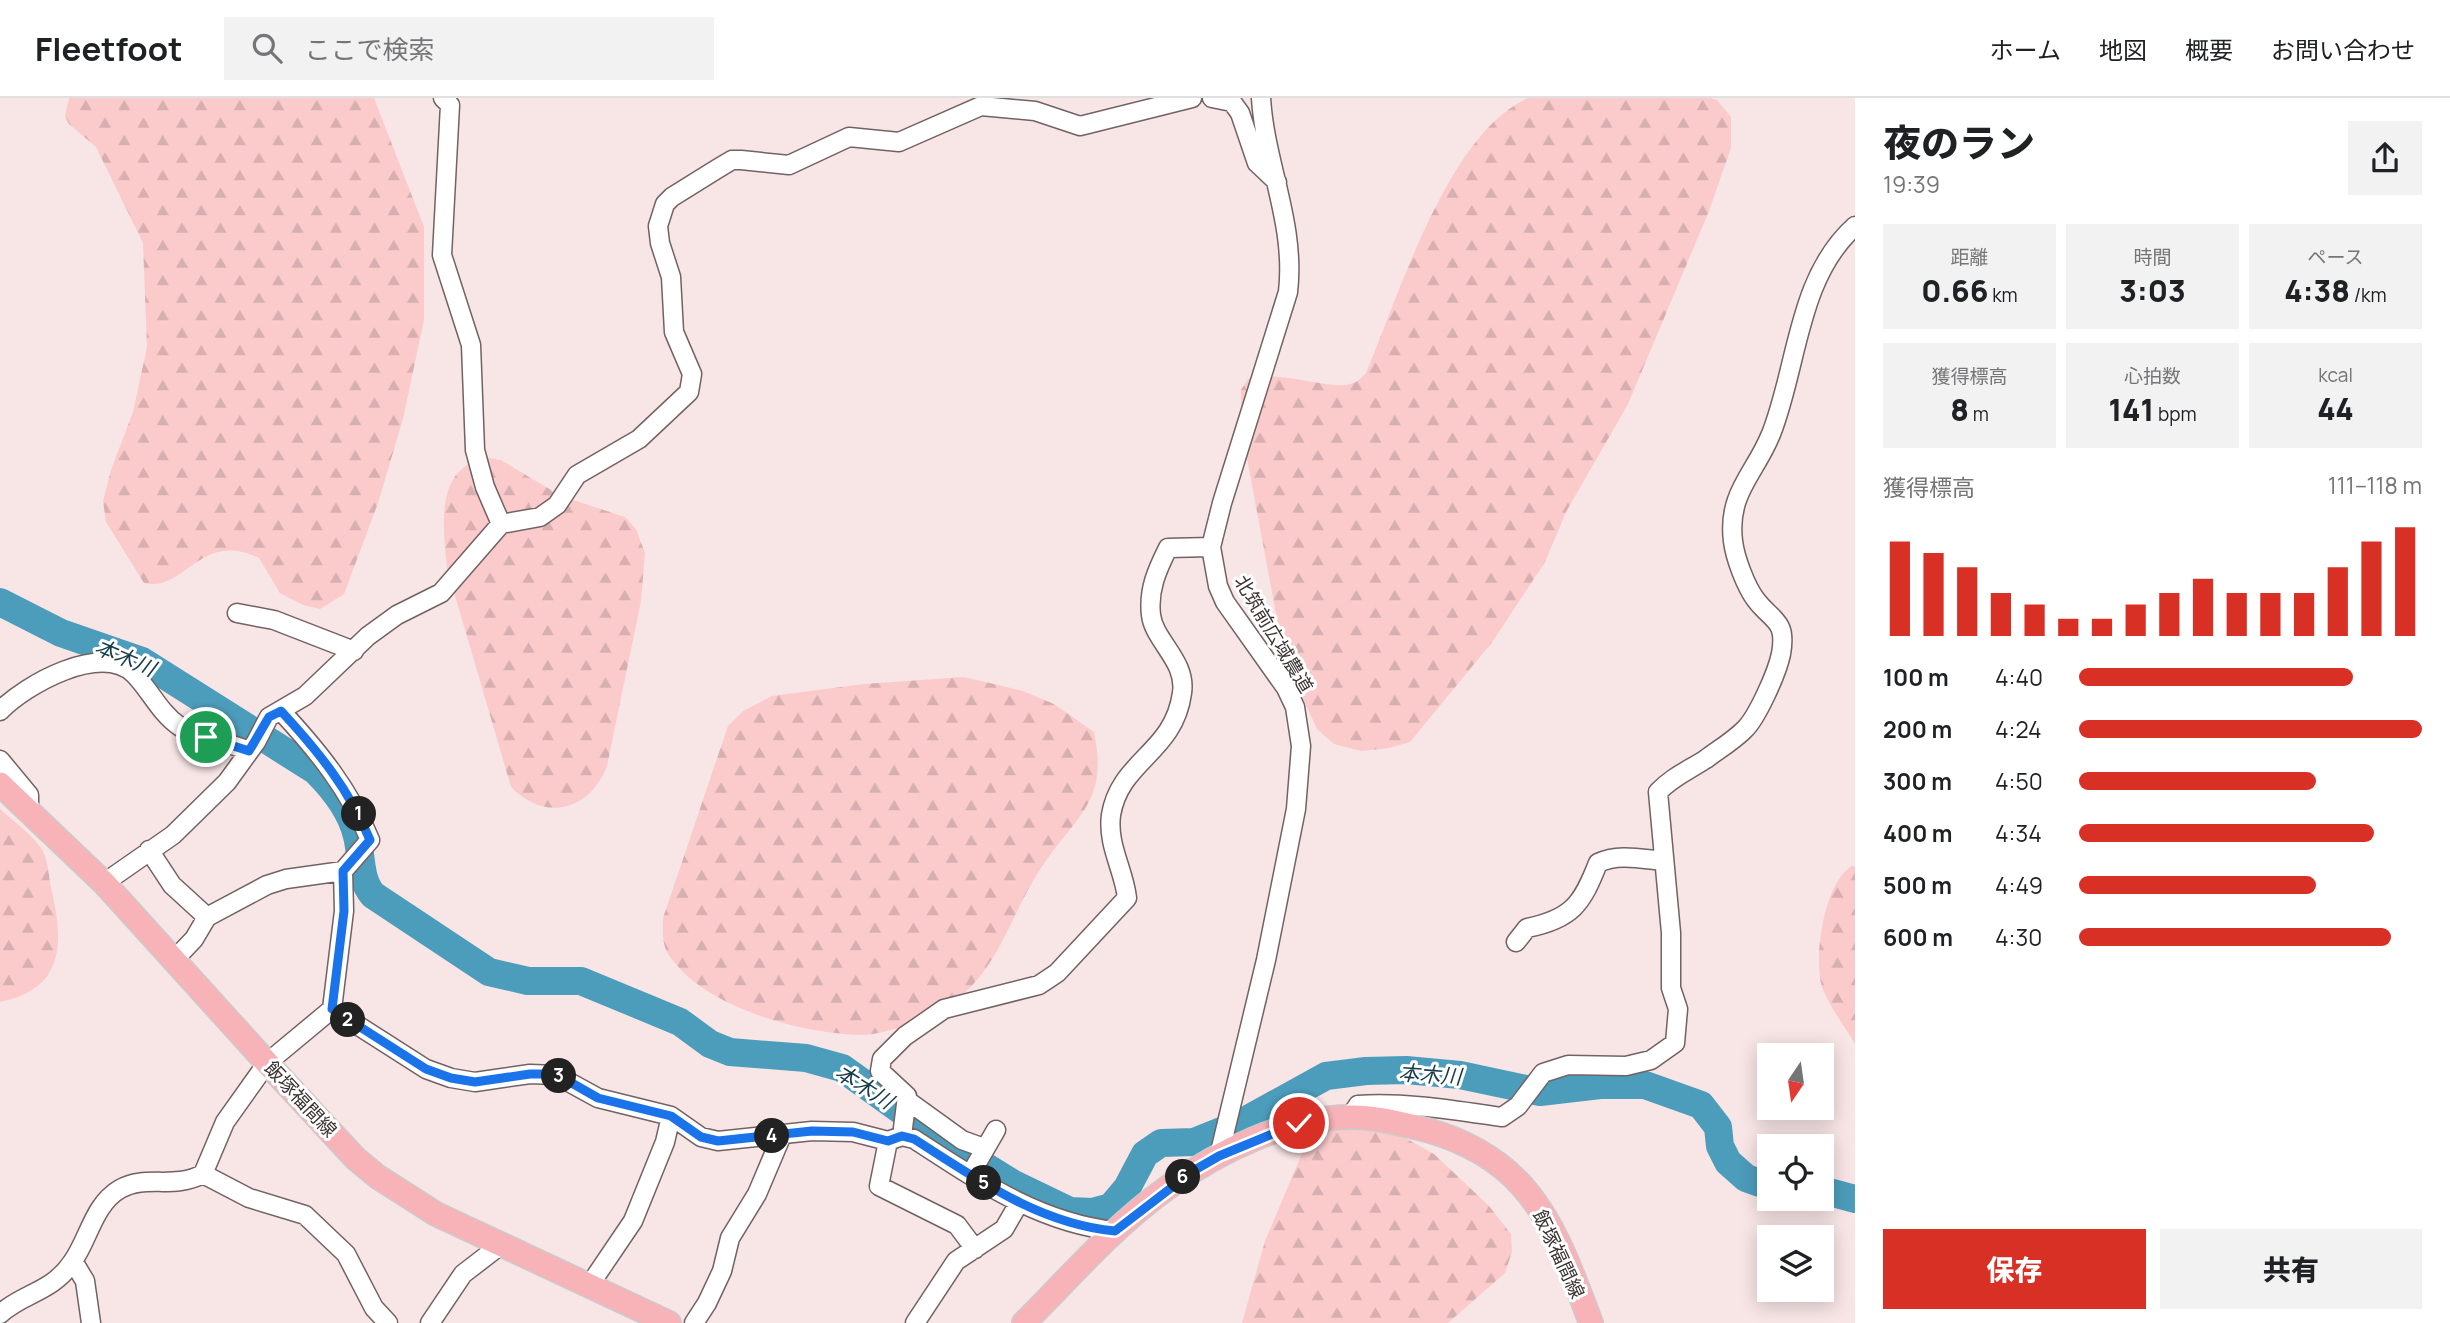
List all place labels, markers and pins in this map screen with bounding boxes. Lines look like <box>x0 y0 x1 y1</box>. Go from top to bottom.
pin <box>176 707 236 767</box>
pin: 1 <box>342 796 376 832</box>
pin: 2 <box>330 1002 366 1038</box>
pin: 3 <box>542 1058 576 1094</box>
pin <box>1269 1093 1329 1153</box>
pin: 4 <box>754 1118 790 1154</box>
pin: 6 <box>1166 1160 1200 1194</box>
pin: 5 <box>967 1166 1002 1200</box>

